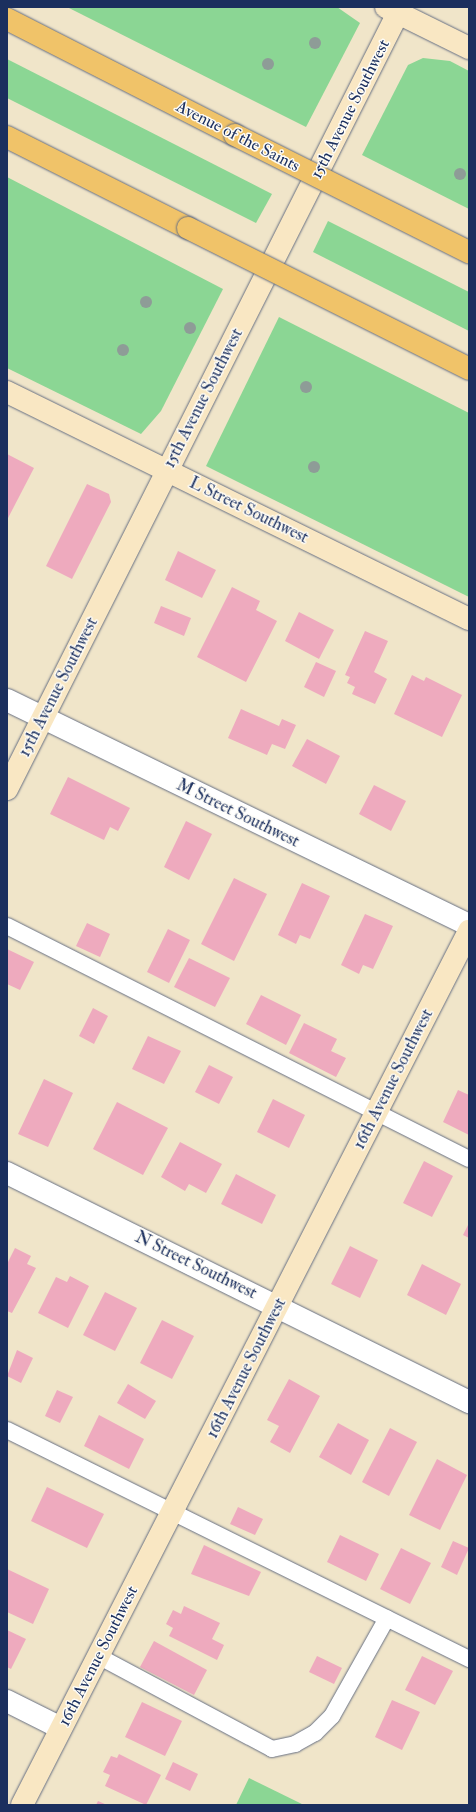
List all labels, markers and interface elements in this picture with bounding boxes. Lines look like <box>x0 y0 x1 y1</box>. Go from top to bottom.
street label: 15th Avenue Southwest <box>306 36 394 182</box>
street label: Avenue of the Saints <box>173 96 303 176</box>
street label: 15th Avenue Southwest <box>159 325 247 471</box>
street label: L Street Southwest <box>186 472 312 548</box>
street label: 15th Avenue Southwest <box>14 614 102 760</box>
street label: M Street Southwest <box>173 774 303 852</box>
street label: 16th Avenue Southwest <box>349 1005 437 1153</box>
street label: N Street Southwest <box>132 1227 260 1303</box>
street label: 16th Avenue Southwest <box>202 1294 290 1442</box>
street label: 16th Avenue Southwest <box>54 1582 142 1730</box>

